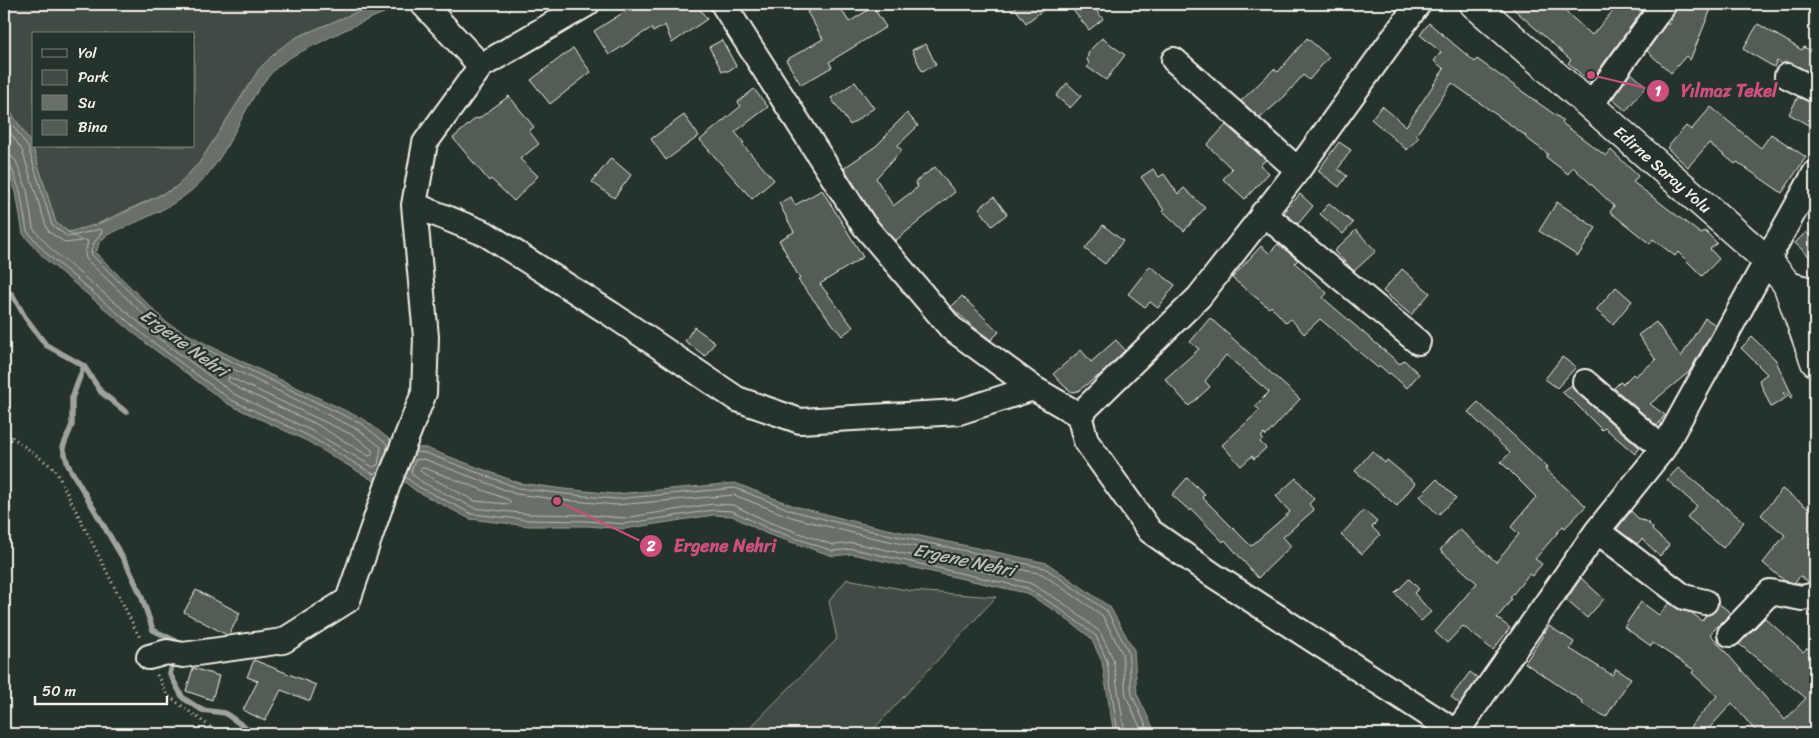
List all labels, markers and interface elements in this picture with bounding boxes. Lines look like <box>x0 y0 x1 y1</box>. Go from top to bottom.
legend <box>32 32 195 148</box>
text: Yol <box>78 40 97 66</box>
text: Park <box>78 64 109 90</box>
callout: Yılmaz Tekel <box>1646 74 1787 107</box>
text: Yılmaz Tekel <box>1681 75 1778 107</box>
text: 1 <box>1655 78 1662 104</box>
text: Su <box>78 90 95 116</box>
text: Bina <box>78 114 108 140</box>
street label: Edirne Saray Yolu <box>1607 118 1719 221</box>
water label: Ergene Nehri <box>133 300 238 388</box>
callout: Ergene Nehri <box>638 529 786 562</box>
text: Ergene Nehri <box>674 530 777 562</box>
text: 2 <box>646 533 656 559</box>
water label: Ergene Nehri <box>911 534 1021 587</box>
scale bar <box>35 673 168 705</box>
text: 50 m <box>42 678 77 704</box>

